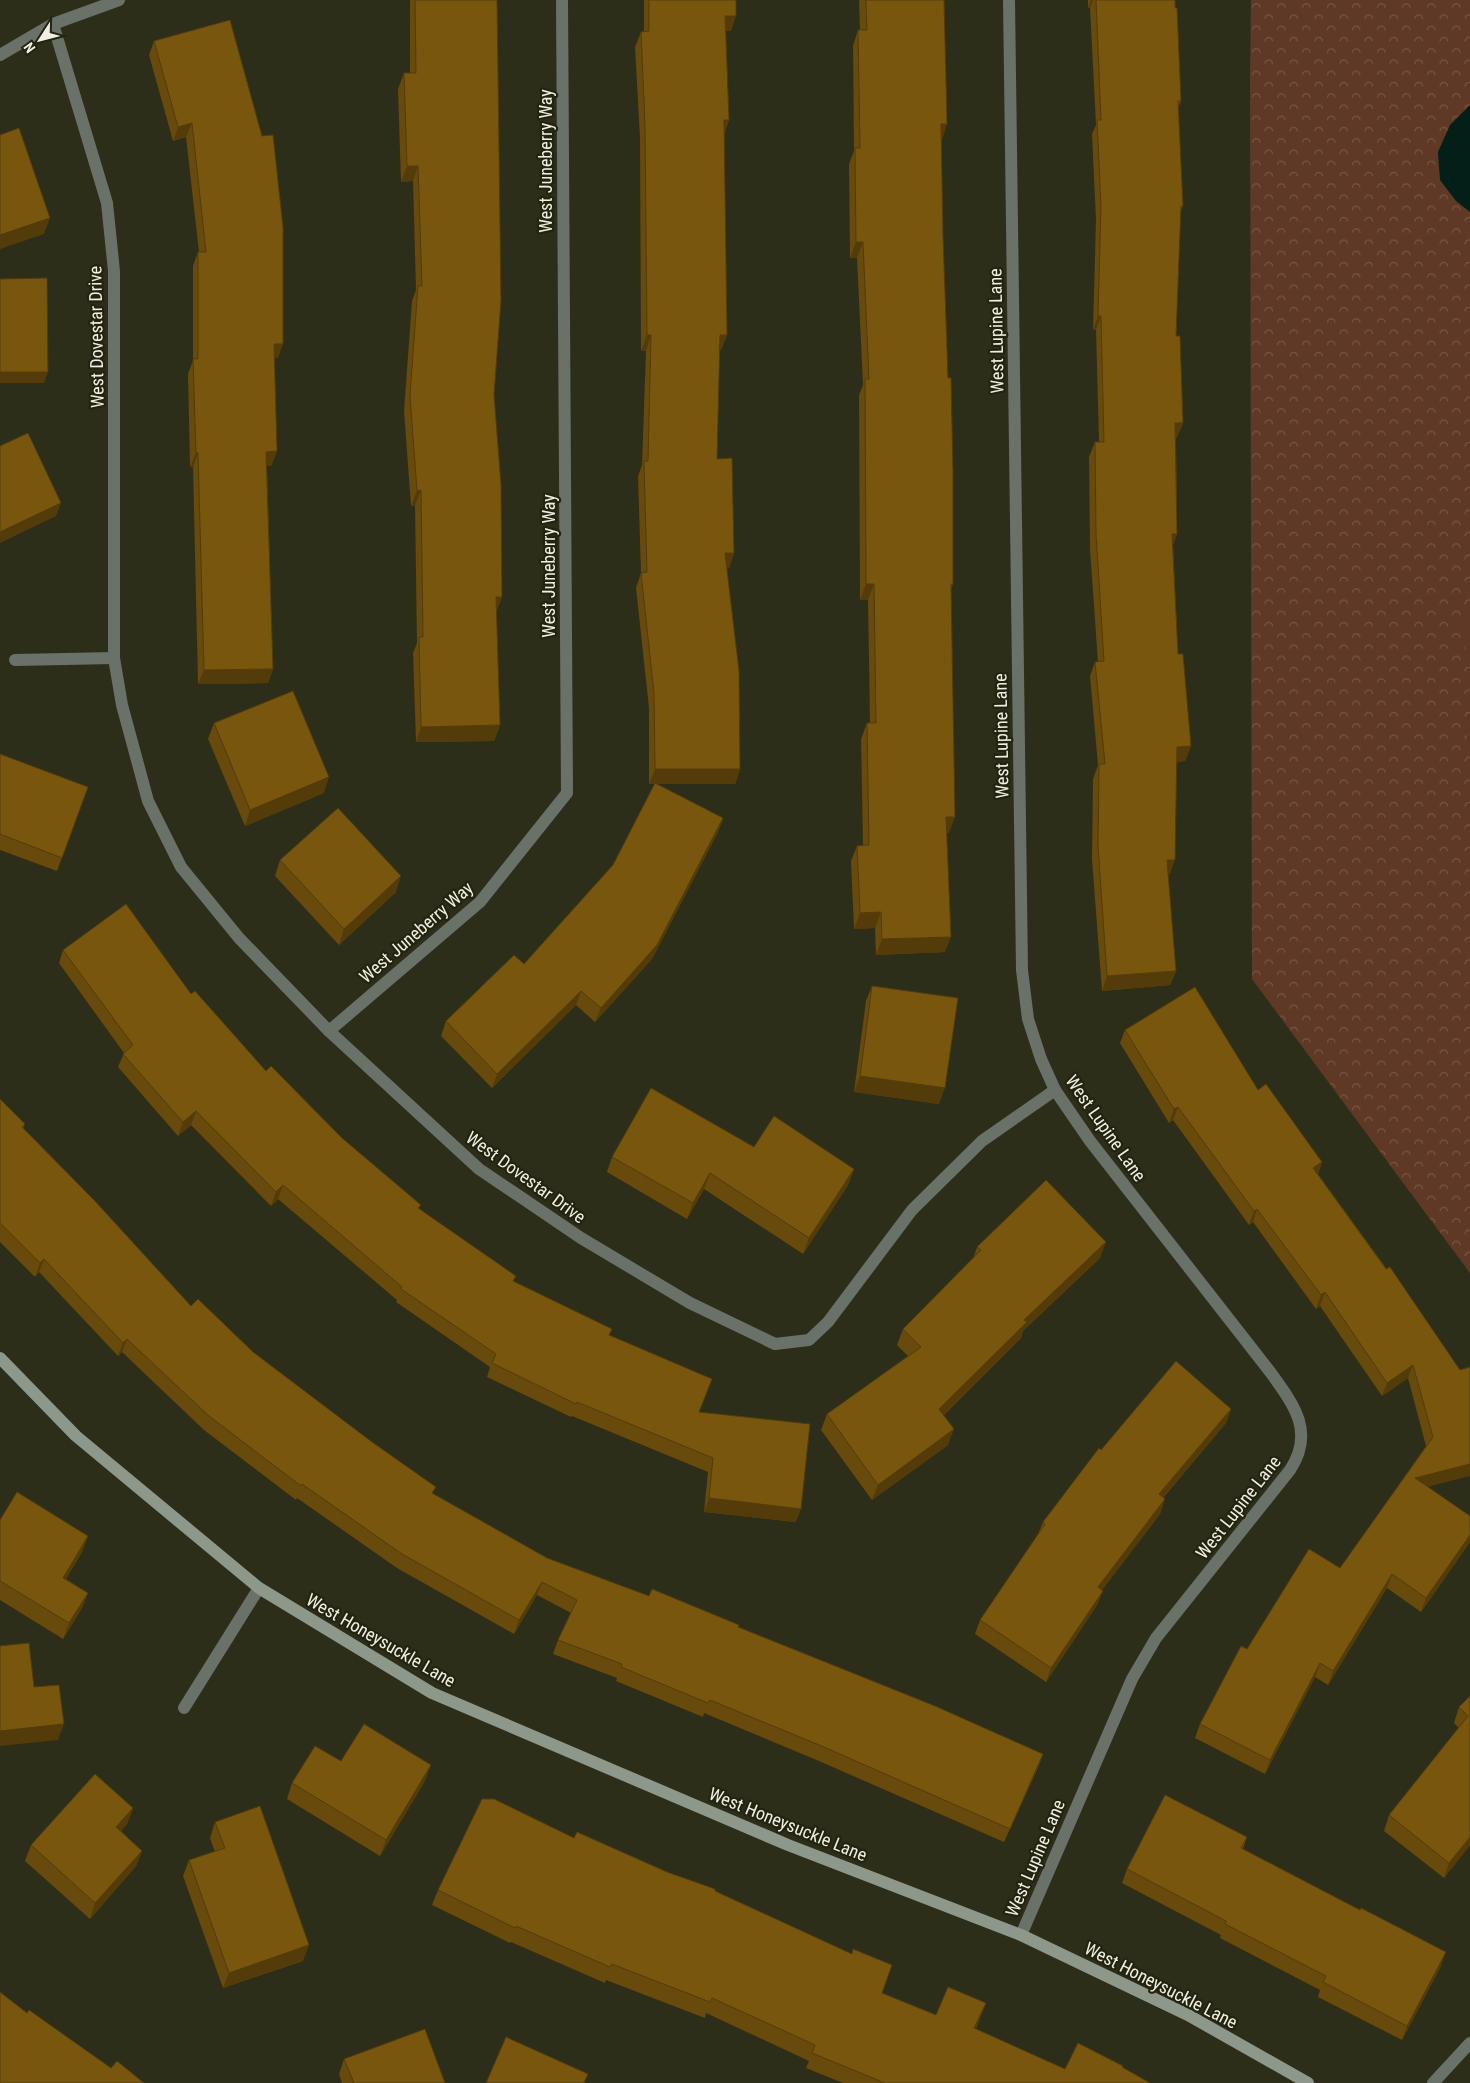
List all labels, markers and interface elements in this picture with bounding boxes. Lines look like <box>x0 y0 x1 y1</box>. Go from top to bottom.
north arrow <box>15 15 65 65</box>
text: N <box>20 39 38 56</box>
street label: West Juneberry Way <box>535 89 556 233</box>
street label: West Dovestar Drive <box>84 266 108 408</box>
street label: West Lupine Lane <box>984 268 1008 394</box>
street label: West Juneberry Way <box>538 494 559 638</box>
street label: West Lupine Lane <box>989 673 1013 799</box>
street label: West Juneberry Way <box>355 877 477 987</box>
street label: West Lupine Lane <box>1062 1071 1150 1185</box>
street label: West Dovestar Drive <box>462 1127 590 1227</box>
street label: West Lupine Lane <box>1191 1451 1285 1563</box>
street label: West Honeysuckle Lane <box>303 1589 459 1691</box>
street label: West Honeysuckle Lane <box>706 1783 870 1865</box>
street label: West Lupine Lane <box>1001 1796 1069 1920</box>
street label: West Honeysuckle Lane <box>1081 1937 1241 2033</box>

